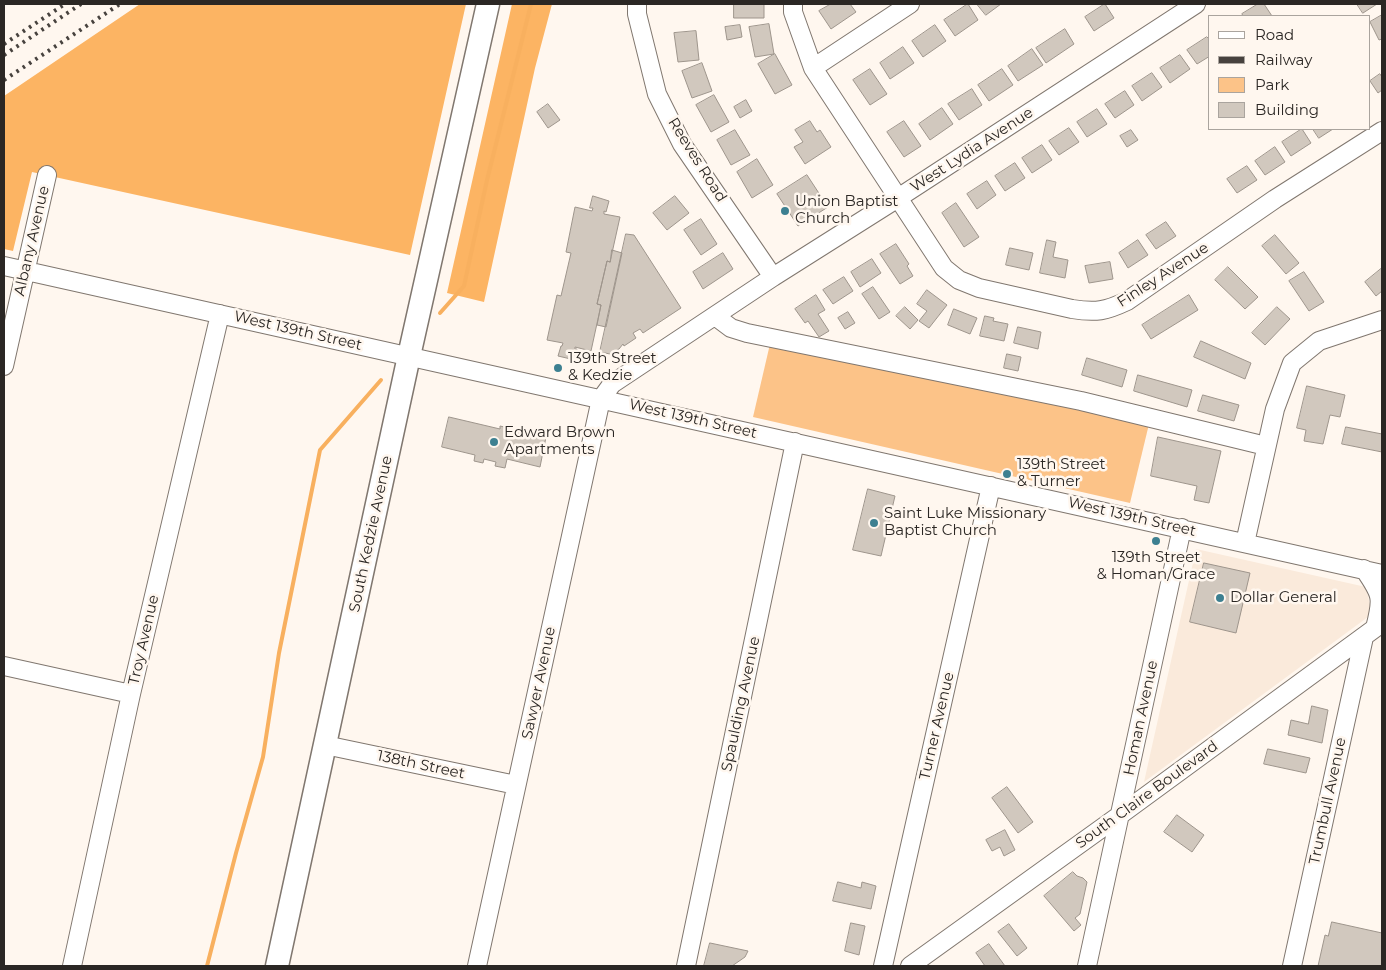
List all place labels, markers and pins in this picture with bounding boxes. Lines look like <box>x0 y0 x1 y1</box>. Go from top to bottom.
place label: Union Baptist Church <box>795 193 898 228</box>
marker: Union Baptist Church <box>779 205 791 217</box>
place label: 139th Street & Kedzie <box>568 350 657 385</box>
marker: 139th Street & Kedzie <box>552 362 564 374</box>
place label: Edward Brown Apartments <box>504 424 615 459</box>
marker: Edward Brown Apartments <box>488 436 500 448</box>
place label: 139th Street & Turner <box>1017 456 1106 491</box>
marker: 139th Street & Turner <box>1001 468 1013 480</box>
place label: Saint Luke Missionary Baptist Church <box>884 505 1046 540</box>
marker: Saint Luke Missionary Baptist Church <box>868 517 880 529</box>
marker: 139th Street & Homan/Grace <box>1150 535 1162 547</box>
place label: 139th Street & Homan/Grace <box>1097 549 1215 584</box>
place label: Dollar General <box>1230 589 1337 607</box>
marker: Dollar General <box>1214 592 1226 604</box>

